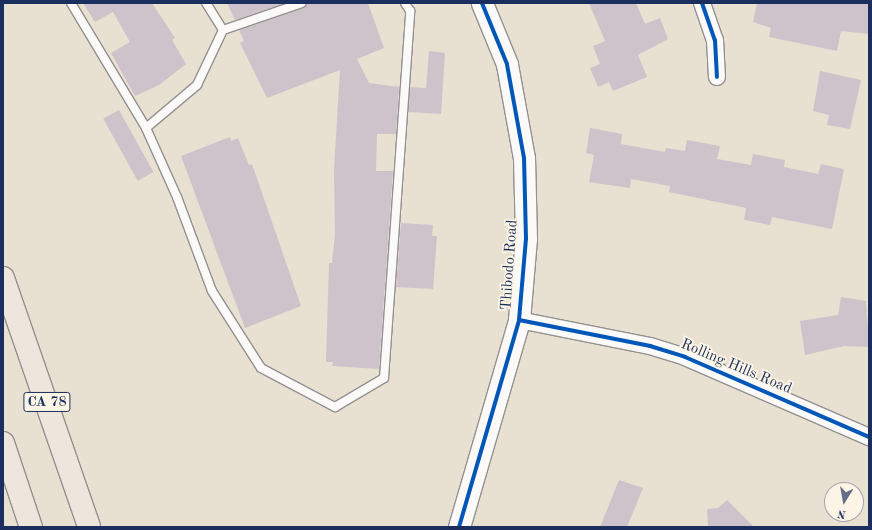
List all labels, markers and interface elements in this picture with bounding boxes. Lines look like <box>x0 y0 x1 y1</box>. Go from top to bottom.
street label: Thibodo Road <box>498 219 522 311</box>
street label: Rolling Hills Road <box>678 336 794 398</box>
road number: CA 78 <box>23 390 71 414</box>
north arrow <box>824 482 864 522</box>
text: N <box>837 507 847 519</box>

